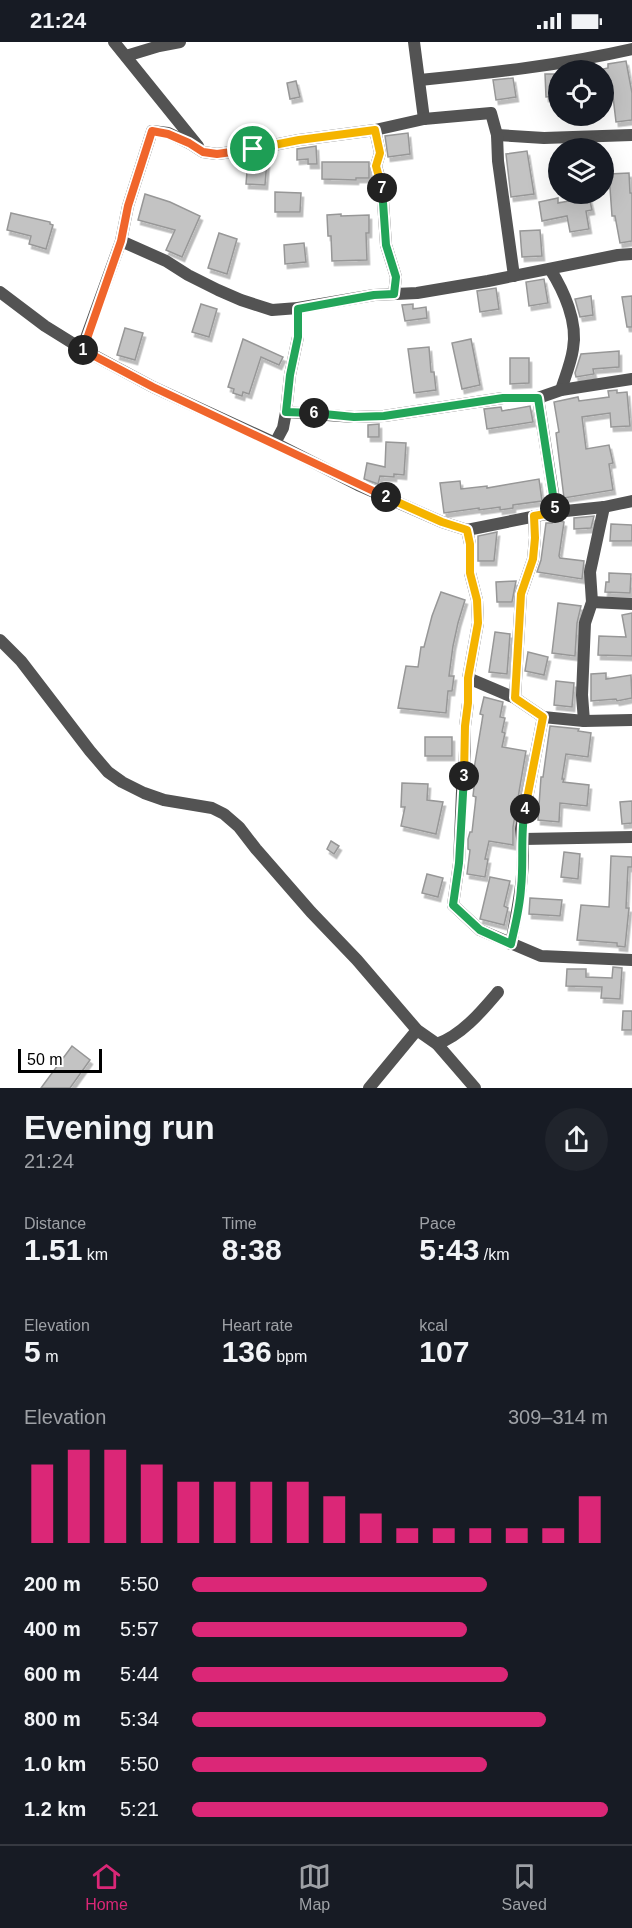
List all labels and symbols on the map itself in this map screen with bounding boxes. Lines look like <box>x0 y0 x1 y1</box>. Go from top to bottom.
pin <box>227 123 278 174</box>
pin: 7 <box>367 173 397 203</box>
pin: 1 <box>68 335 98 365</box>
pin: 6 <box>299 398 329 428</box>
pin: 2 <box>371 482 401 512</box>
pin: 5 <box>540 493 570 523</box>
pin: 3 <box>449 761 479 791</box>
pin: 4 <box>510 794 540 824</box>
scale bar <box>18 1046 102 1074</box>

